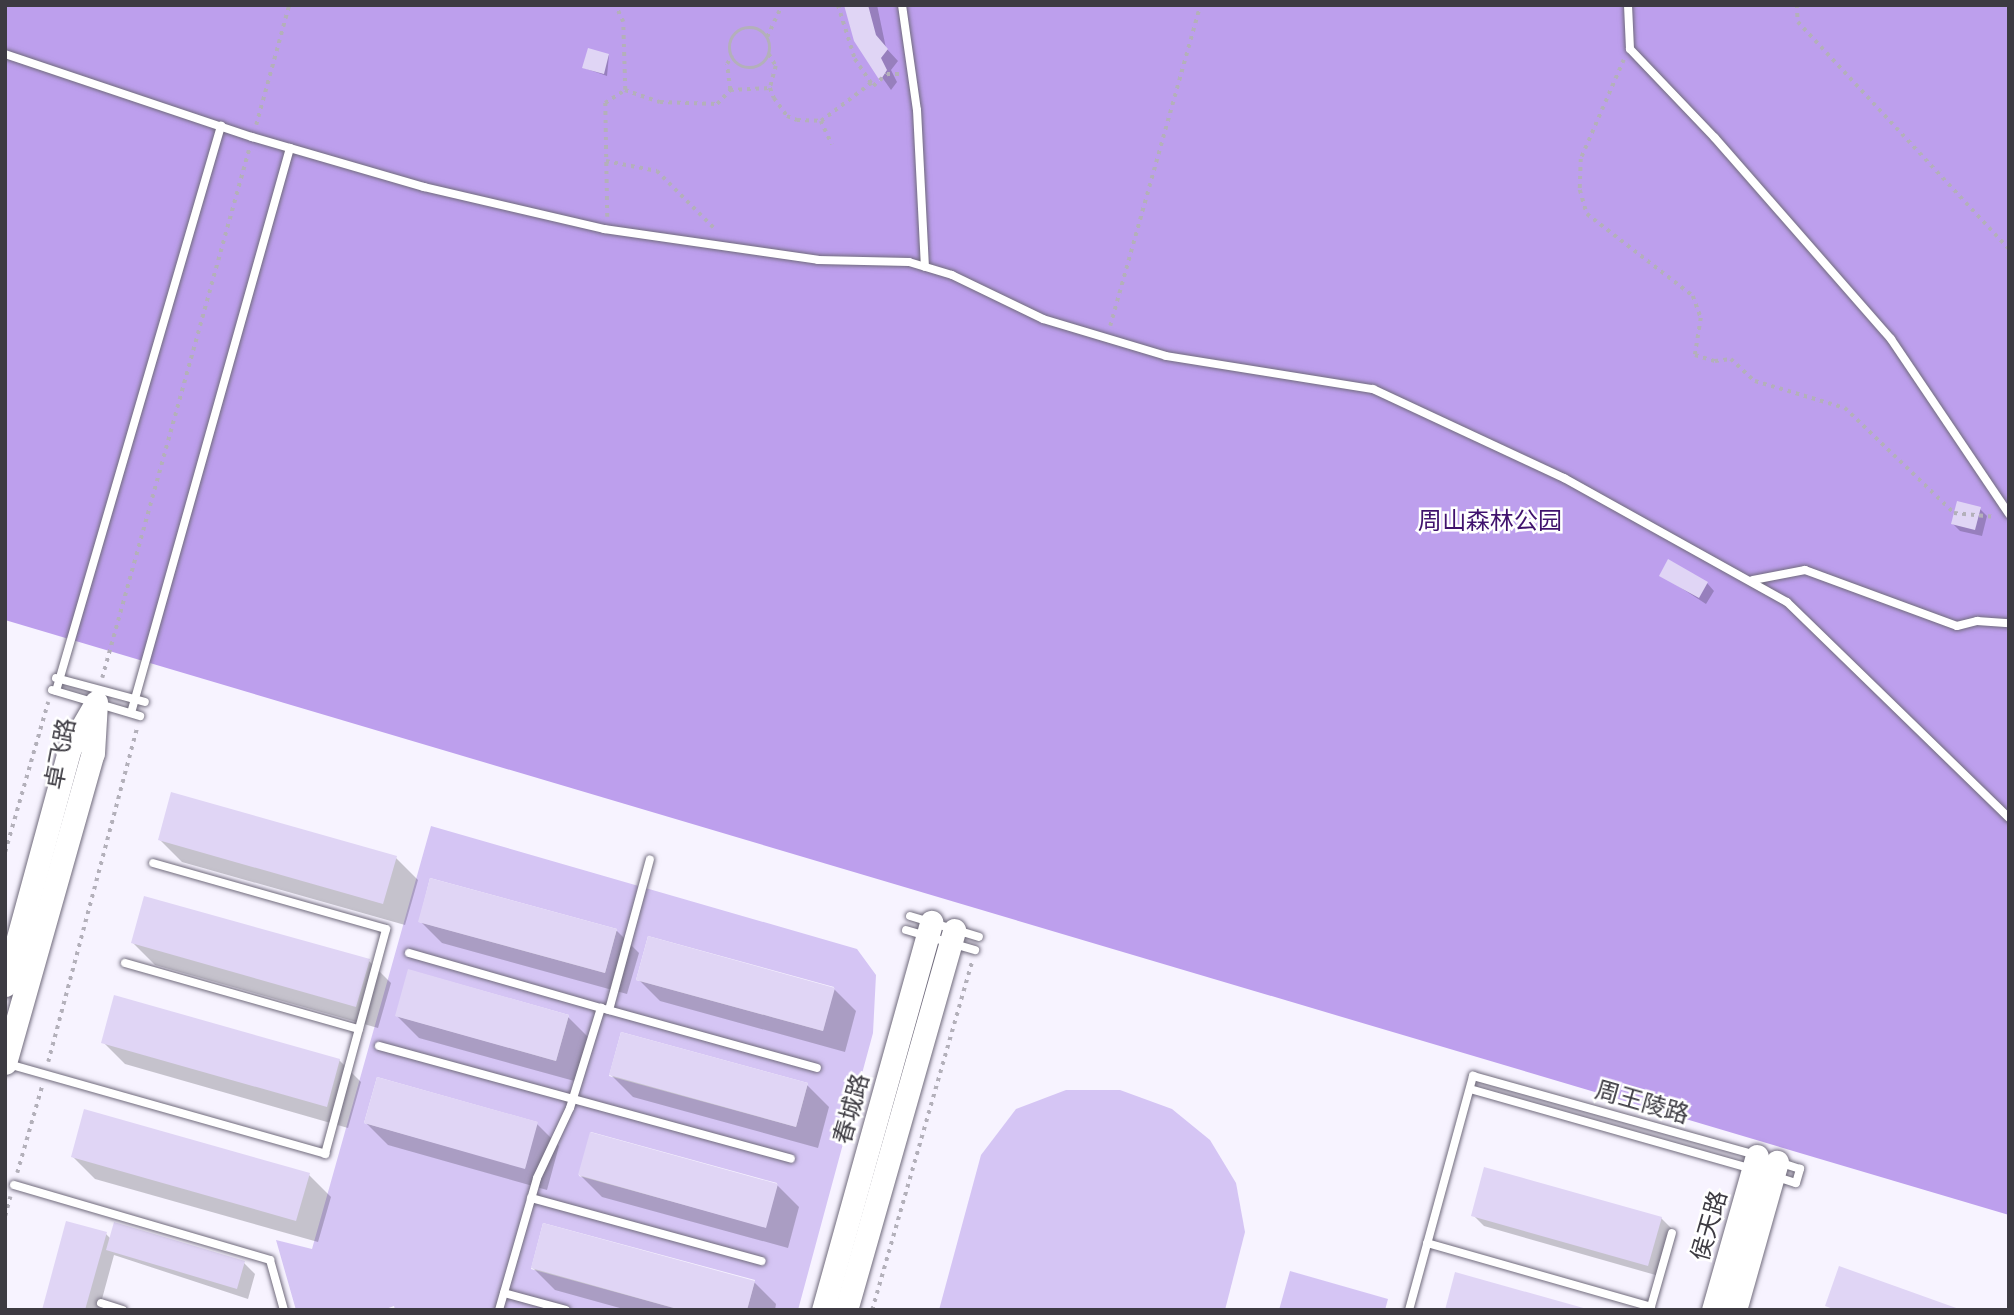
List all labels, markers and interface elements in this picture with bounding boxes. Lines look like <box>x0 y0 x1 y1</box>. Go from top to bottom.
park label: 周山森林公园 <box>1418 508 1562 536</box>
street label: 卓飞路 <box>40 716 82 792</box>
street label: 春城路 <box>828 1070 876 1148</box>
street label: 周王陵路 <box>1592 1076 1692 1130</box>
street label: 侯天路 <box>1686 1187 1734 1265</box>

